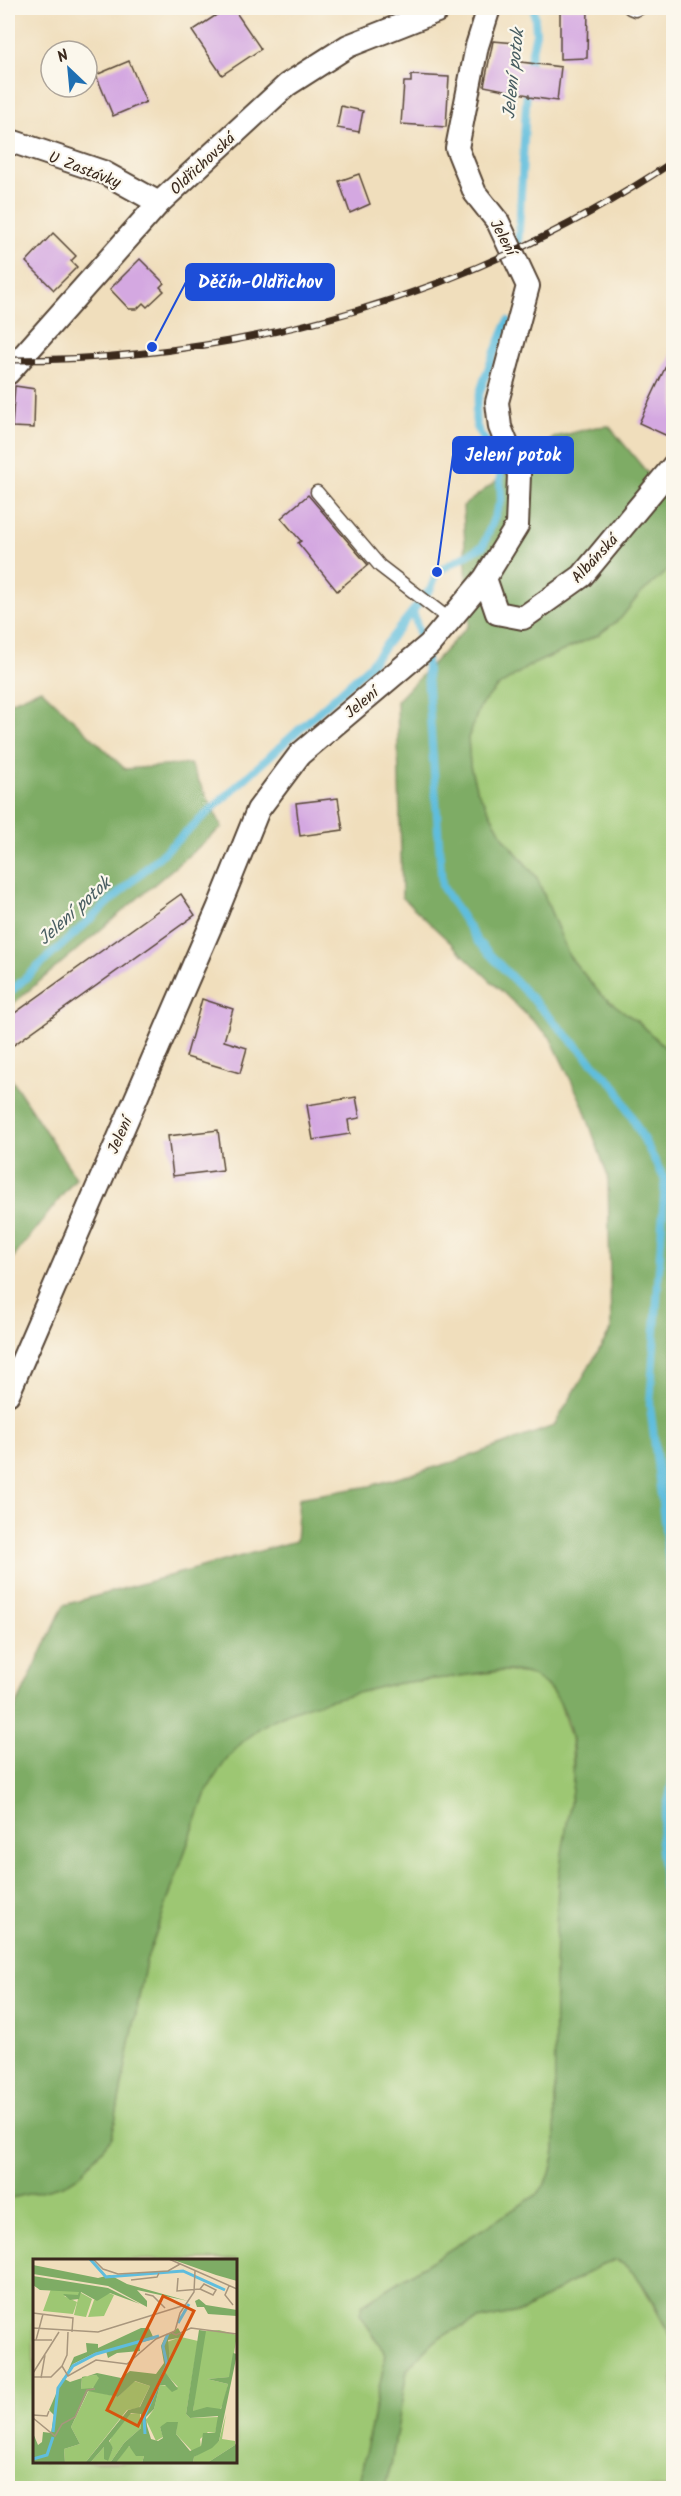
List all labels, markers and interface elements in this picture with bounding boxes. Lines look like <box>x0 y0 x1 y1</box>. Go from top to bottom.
water label: Jelení potok <box>495 25 534 121</box>
north arrow <box>39 39 99 99</box>
text: N <box>53 43 73 70</box>
street label: Oldřichovská <box>164 126 243 201</box>
street label: U Zastávky <box>45 145 125 196</box>
street label: Jelení <box>483 215 524 262</box>
callout: Děčín-Oldřichov <box>186 264 334 300</box>
text: Děčín-Oldřichov <box>198 269 323 298</box>
callout: Jelení potok <box>453 437 573 473</box>
text: Jelení potok <box>465 442 562 471</box>
street label: Albánská <box>565 528 626 589</box>
street label: Jelení <box>339 680 386 725</box>
water label: Jelení potok <box>32 869 120 953</box>
street label: Jelení <box>101 1111 140 1158</box>
inset map <box>33 2259 237 2463</box>

